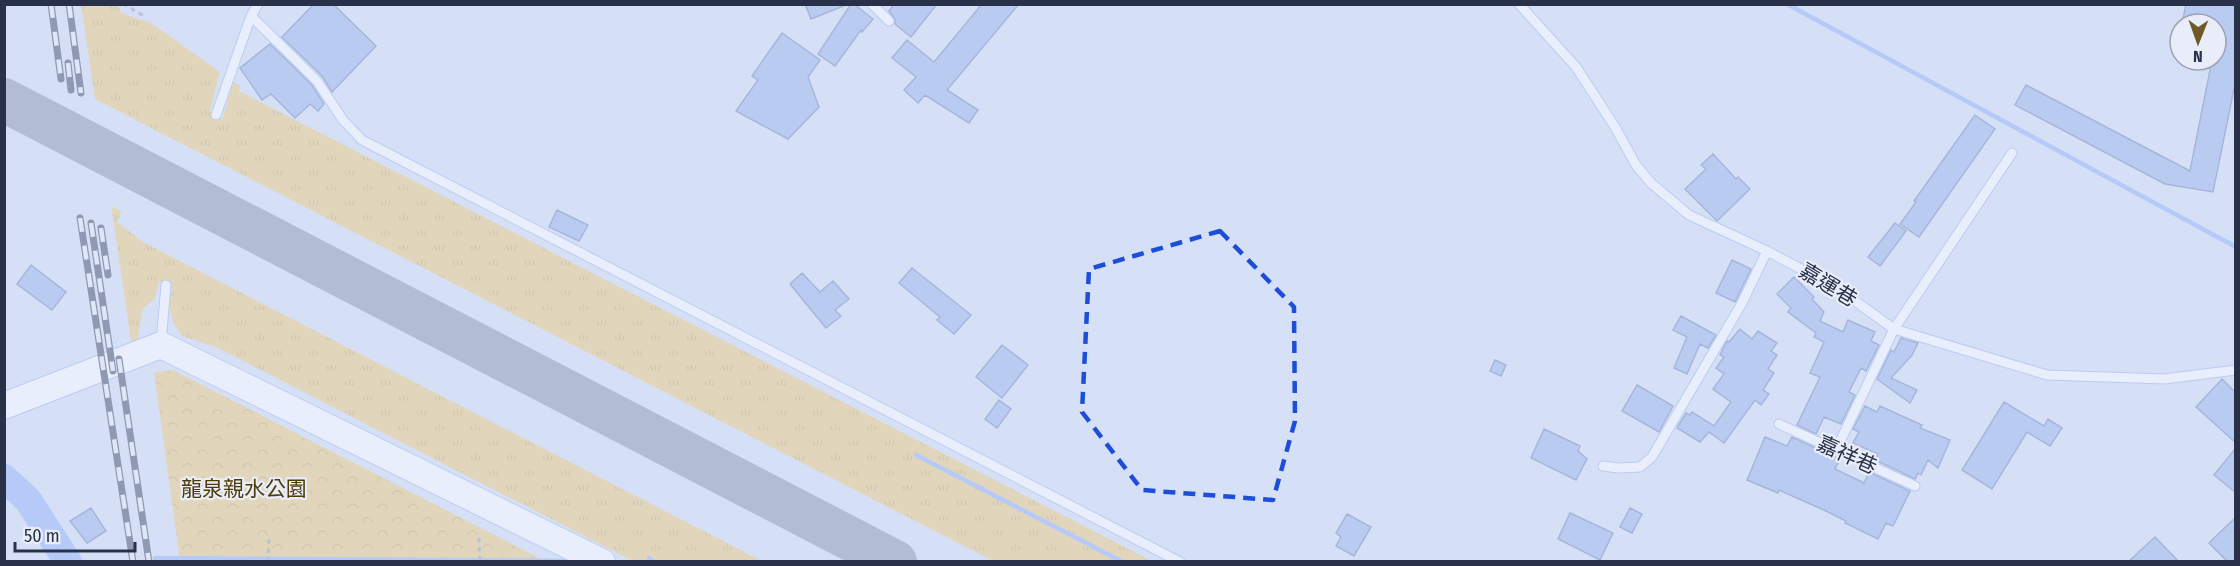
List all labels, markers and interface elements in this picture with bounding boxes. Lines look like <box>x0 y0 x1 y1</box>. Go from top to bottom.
north arrow <box>2168 12 2228 72</box>
text: N <box>2193 47 2203 66</box>
street label: 嘉運巷 <box>1794 258 1862 312</box>
street label: 嘉祥巷 <box>1813 430 1881 480</box>
park label: 龍泉親水公園 <box>181 476 307 502</box>
scale bar <box>15 515 135 553</box>
text: 50 m <box>24 525 60 547</box>

